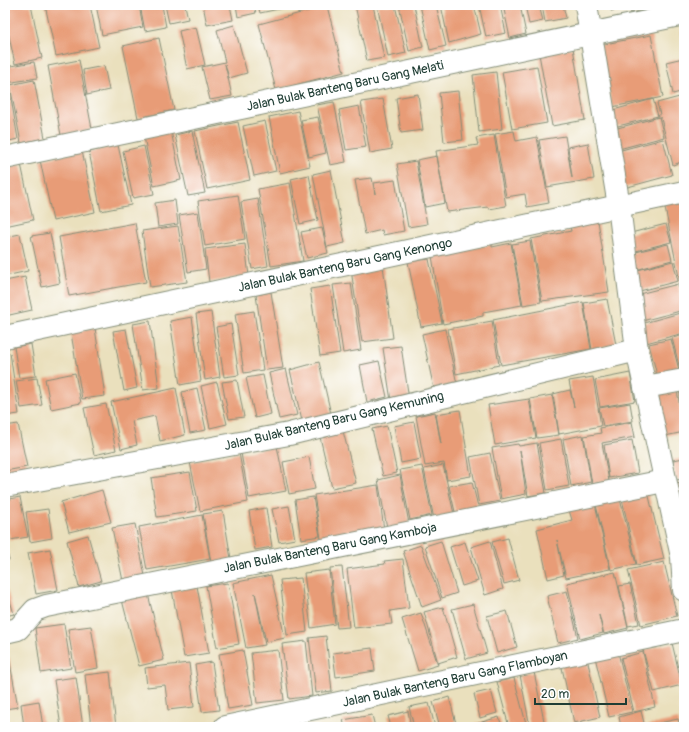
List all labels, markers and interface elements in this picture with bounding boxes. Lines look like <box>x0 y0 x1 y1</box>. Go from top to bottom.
street label: Jalan Bulak Banteng Baru Gang Melati <box>245 57 445 115</box>
street label: Jalan Bulak Banteng Baru Gang Kenongo <box>236 234 454 296</box>
street label: Jalan Bulak Banteng Baru Gang Kemuning <box>223 388 446 454</box>
street label: Jalan Bulak Banteng Baru Gang Kamboja <box>222 519 438 577</box>
street label: Jalan Bulak Banteng Baru Gang Flamboyan <box>341 647 569 711</box>
scale bar <box>535 680 626 706</box>
text: 20 m <box>541 687 570 702</box>

